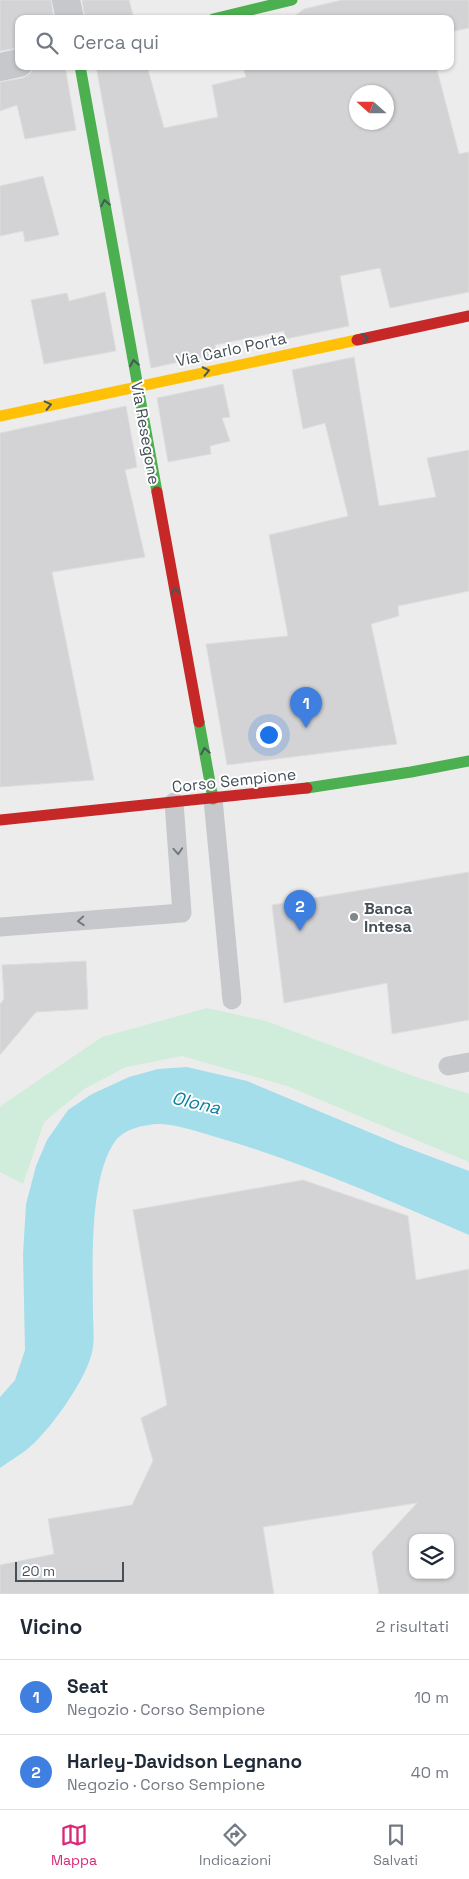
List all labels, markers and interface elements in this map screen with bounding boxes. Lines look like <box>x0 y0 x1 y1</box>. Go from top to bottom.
search box <box>15 15 454 70</box>
icon: search <box>33 29 61 57</box>
text: Cerca qui <box>73 30 159 55</box>
north arrow <box>349 85 394 130</box>
one-way arrow <box>100 198 111 207</box>
street label: Via Carlo Porta <box>174 328 288 371</box>
one-way arrow <box>361 333 370 344</box>
one-way arrow <box>129 358 139 367</box>
one-way arrow <box>202 366 211 377</box>
street label: Via Resegone <box>126 380 165 486</box>
one-way arrow <box>43 401 52 411</box>
one-way arrow <box>171 587 181 596</box>
pin: 1 <box>290 687 322 728</box>
your location <box>256 722 282 748</box>
one-way arrow <box>200 747 210 756</box>
street label: Corso Sempione <box>171 764 297 797</box>
one-way arrow <box>172 847 183 855</box>
pin: 2 <box>284 890 316 931</box>
place label: Banca Intesa <box>364 898 412 937</box>
marker: Banca Intesa <box>348 911 360 923</box>
one-way arrow <box>77 915 85 926</box>
water label: Olona <box>170 1086 223 1119</box>
map controls <box>409 1534 454 1579</box>
button: layers <box>409 1534 454 1579</box>
scale bar <box>15 1559 124 1582</box>
text: 20 m <box>22 1562 55 1580</box>
text: Vicino <box>20 1613 82 1640</box>
text: 2 risultati <box>376 1616 449 1637</box>
text: Seat <box>67 1674 108 1699</box>
text: 1 <box>32 1687 40 1708</box>
text: 10 m <box>414 1687 449 1708</box>
text: Negozio · Corso Sempione <box>67 1699 265 1720</box>
text: Harley-Davidson Legnano <box>67 1749 302 1774</box>
text: 2 <box>31 1762 41 1783</box>
text: 40 m <box>411 1762 449 1783</box>
text: Negozio · Corso Sempione <box>67 1774 265 1795</box>
tab: Mappa <box>51 1821 97 1869</box>
tab: Indicazioni <box>199 1821 271 1869</box>
tab: Salvati <box>373 1821 418 1869</box>

